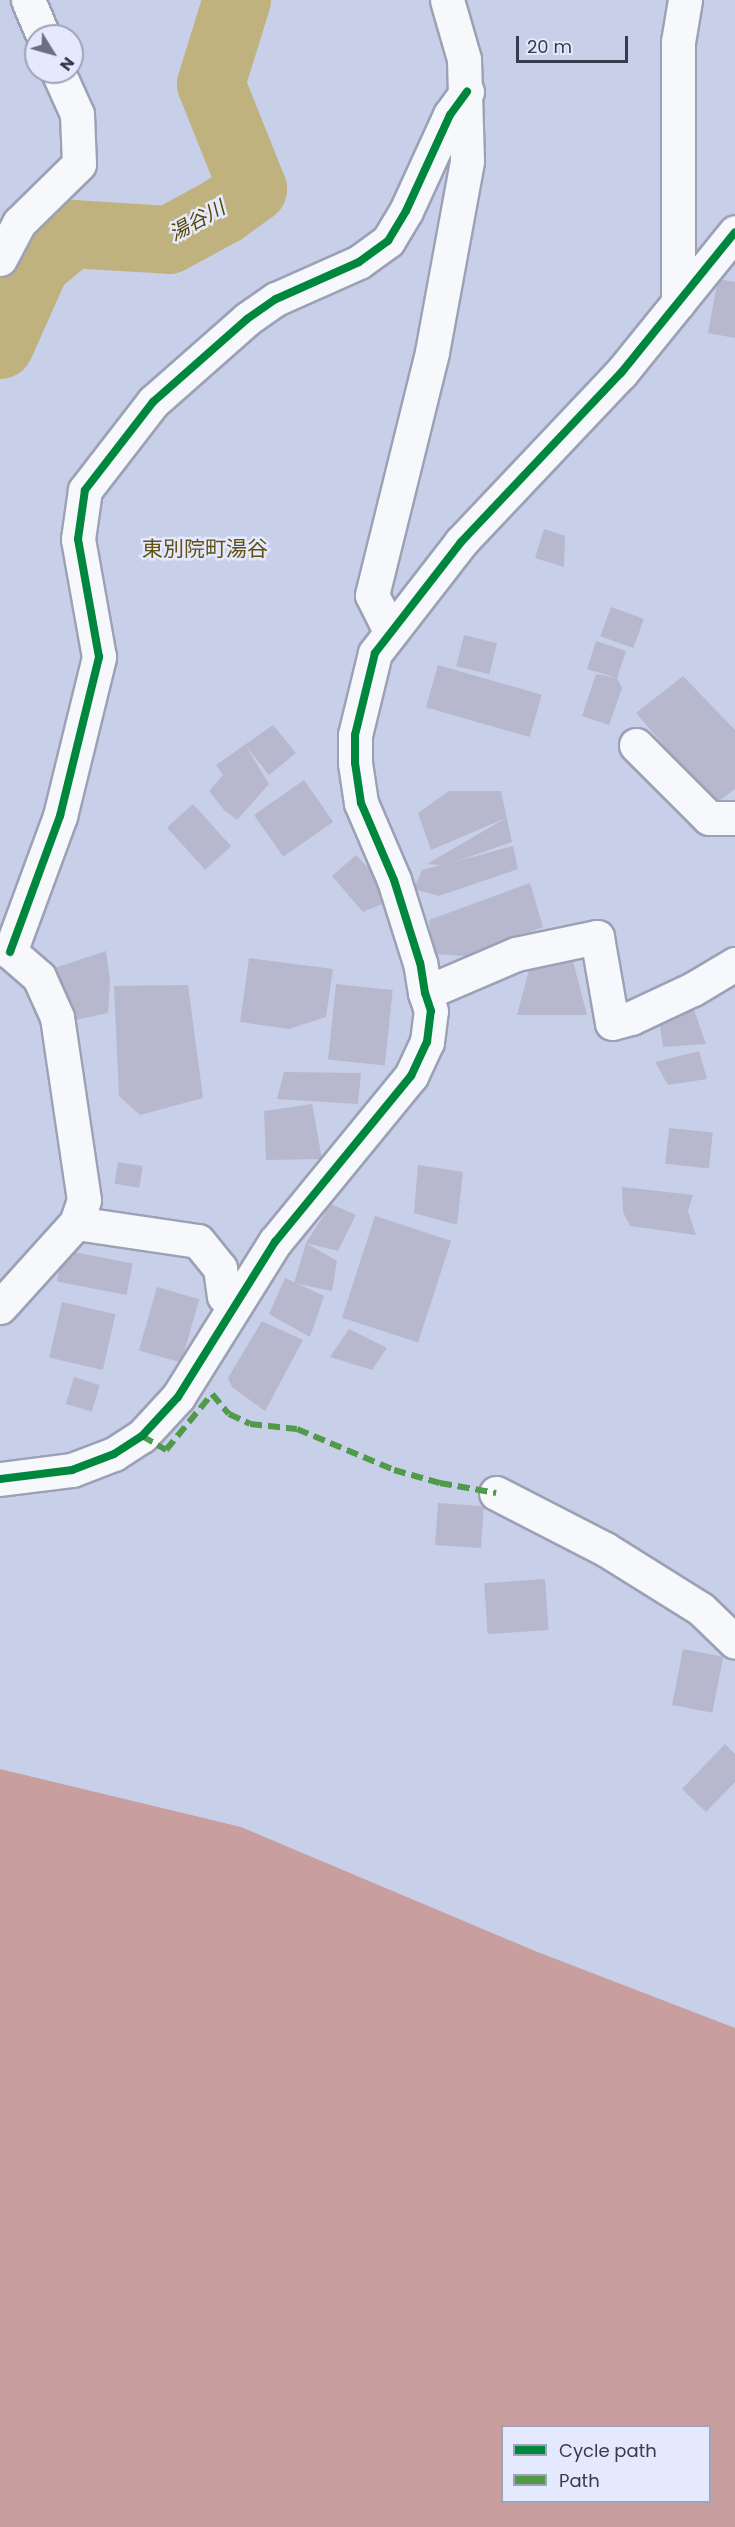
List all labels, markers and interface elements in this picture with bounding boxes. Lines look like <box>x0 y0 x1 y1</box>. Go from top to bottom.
north arrow <box>24 24 84 84</box>
scale bar <box>519 24 632 62</box>
text: 20 m <box>527 34 572 59</box>
text: N <box>54 52 80 76</box>
water label: 湯谷川 <box>165 196 229 246</box>
district label: 東別院町湯谷 <box>142 536 268 562</box>
legend <box>501 2425 711 2503</box>
text: Cycle path <box>559 2438 657 2463</box>
text: Path <box>559 2468 600 2493</box>

